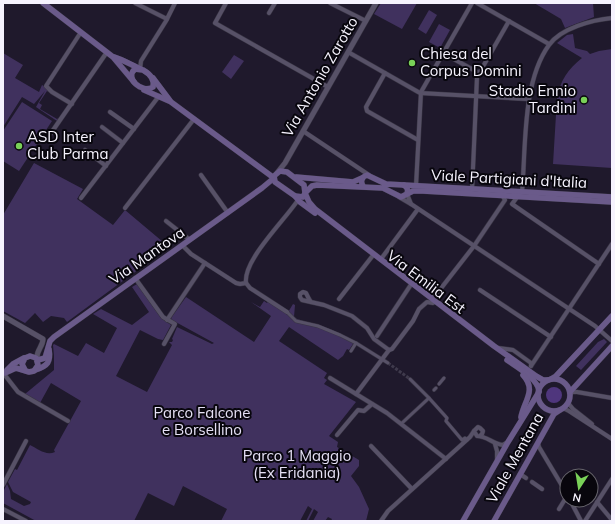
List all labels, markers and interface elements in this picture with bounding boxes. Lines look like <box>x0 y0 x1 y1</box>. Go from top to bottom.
street label: Via Antonio Zarotto <box>277 13 362 140</box>
place label: Chiesa del Corpus Domini <box>420 44 522 80</box>
marker: Chiesa del Corpus Domini <box>407 58 417 68</box>
place label: Stadio Ennio Tardini <box>489 81 576 117</box>
marker: Stadio Ennio Tardini <box>579 95 589 105</box>
place label: ASD Inter Club Parma <box>27 127 108 163</box>
marker: ASD Inter Club Parma <box>14 141 24 151</box>
street label: Viale Partigiani d'Italia <box>431 165 588 192</box>
street label: Via Mantova <box>105 223 188 289</box>
street label: Via Emilia Est <box>383 246 470 317</box>
park label: Parco Falcone e Borsellino <box>154 403 251 439</box>
street label: Viale Mentana <box>482 409 547 506</box>
park label: Parco 1 Maggio (Ex Eridania) <box>243 446 351 482</box>
north arrow <box>559 468 599 508</box>
text: N <box>571 490 582 505</box>

